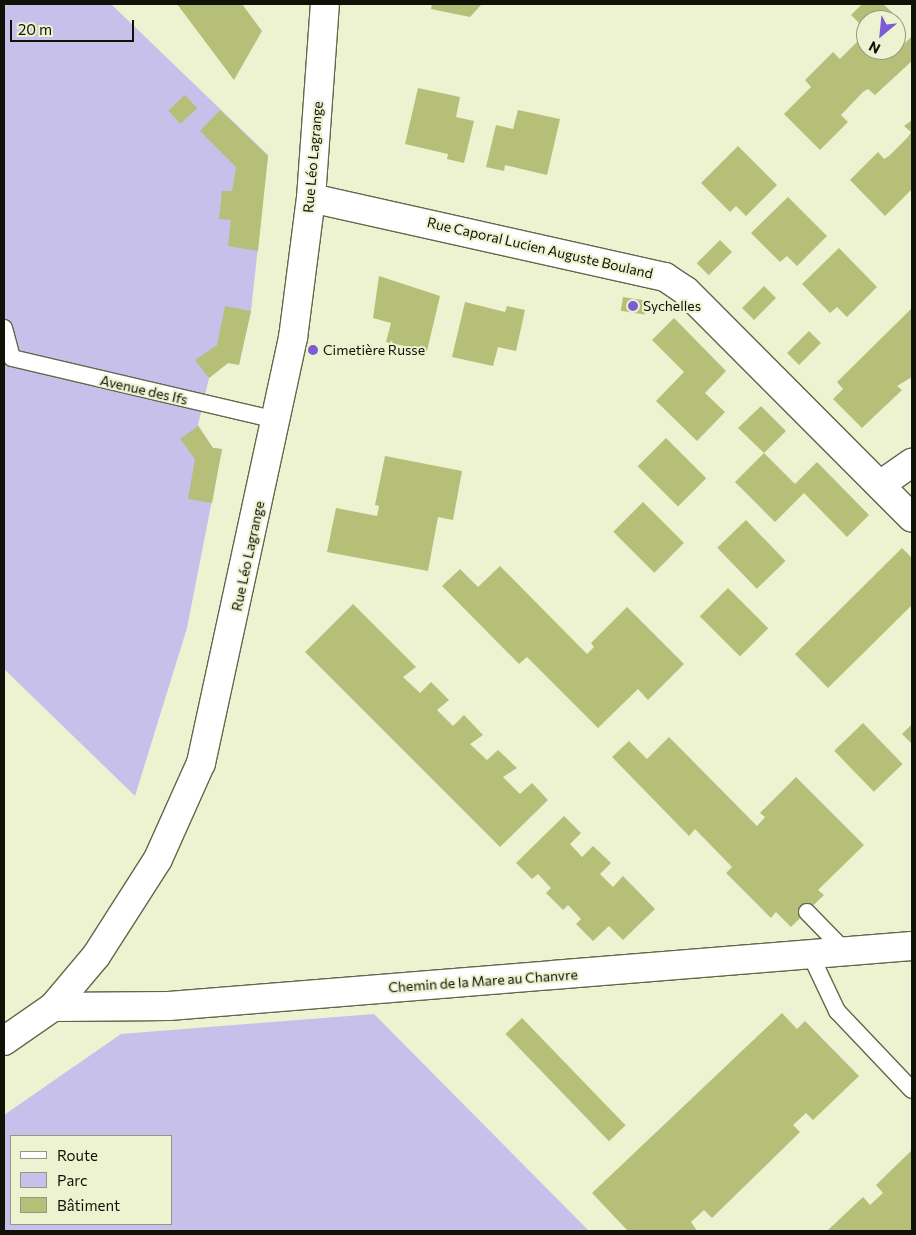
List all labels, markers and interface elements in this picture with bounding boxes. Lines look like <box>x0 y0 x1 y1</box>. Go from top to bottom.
scale bar <box>12 10 136 42</box>
north arrow <box>856 10 906 60</box>
text: 20 m <box>18 20 52 38</box>
text: N <box>866 38 883 58</box>
street label: Rue Léo Lagrange <box>300 100 326 214</box>
street label: Rue Caporal Lucien Auguste Bouland <box>425 214 655 282</box>
place label: Sychelles <box>643 298 701 314</box>
marker: Sychelles <box>627 300 639 312</box>
place label: Cimetière Russe <box>323 342 425 358</box>
marker: Cimetière Russe <box>307 344 319 356</box>
street label: Avenue des Ifs <box>99 372 189 408</box>
street label: Rue Léo Lagrange <box>228 499 268 613</box>
street label: Chemin de la Mare au Chanvre <box>388 966 578 996</box>
legend <box>10 1135 172 1225</box>
text: Route <box>57 1146 98 1164</box>
text: Parc <box>57 1171 87 1189</box>
text: Bâtiment <box>57 1196 120 1214</box>

